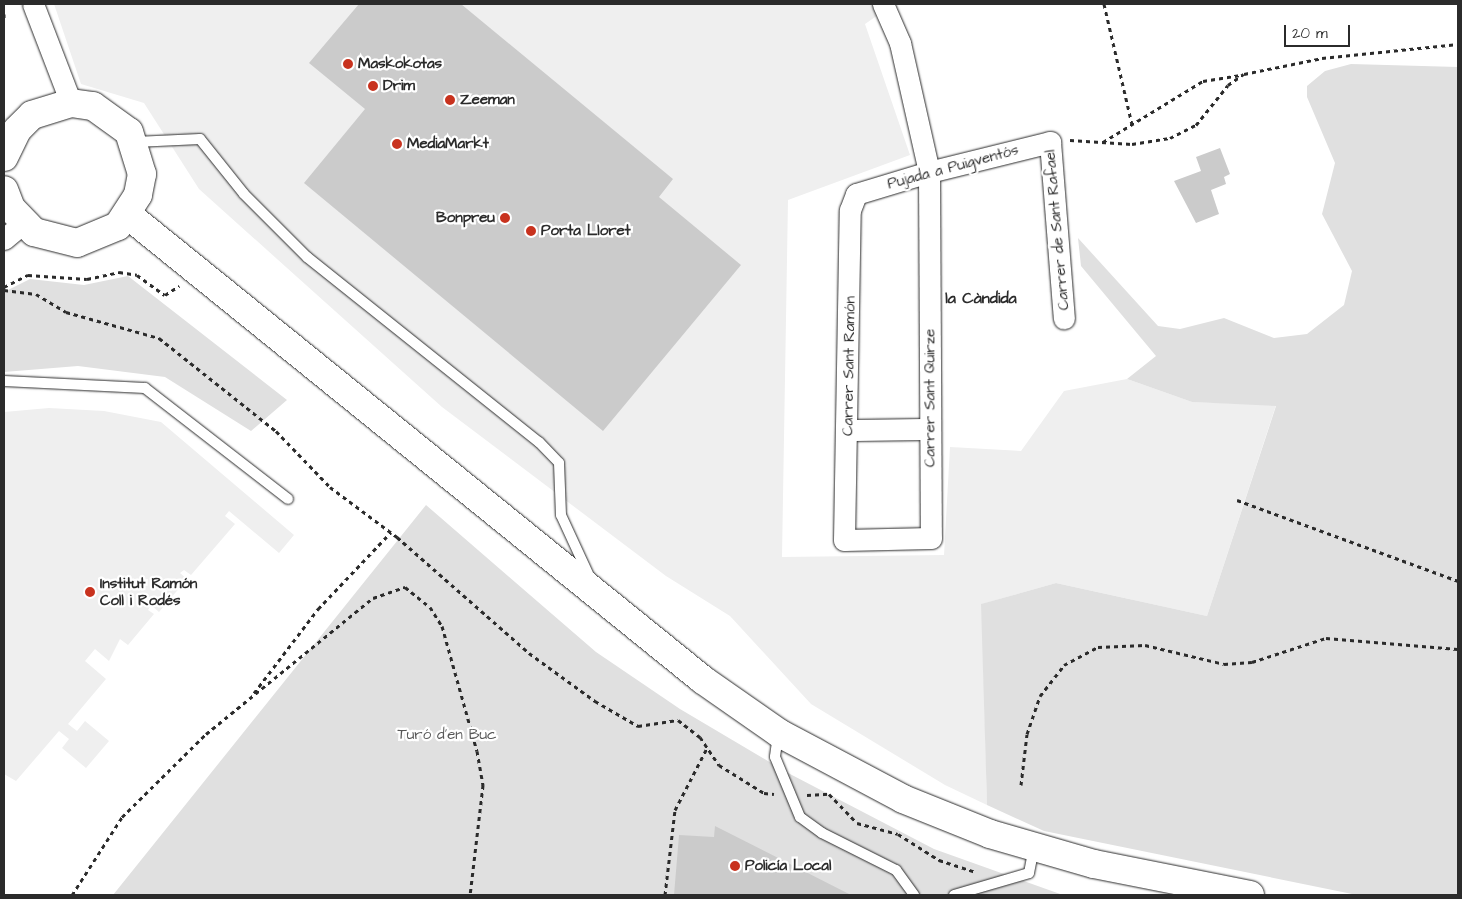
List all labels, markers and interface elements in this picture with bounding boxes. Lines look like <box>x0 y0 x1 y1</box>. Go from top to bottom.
scale bar <box>1287 15 1353 47</box>
text: 20 m <box>1292 23 1328 44</box>
place label: Maskokotas <box>358 55 442 73</box>
marker: Maskokotas <box>342 58 354 70</box>
place label: Drim <box>383 77 415 95</box>
marker: Drim <box>367 80 379 92</box>
place label: Zeeman <box>460 91 515 109</box>
marker: Zeeman <box>444 94 456 106</box>
place label: MediaMarkt <box>407 135 489 153</box>
marker: MediaMarkt <box>391 138 403 150</box>
street label: Pujada a Puigventós <box>885 141 1021 193</box>
street label: Carrer de Sant Rafael <box>1041 149 1073 311</box>
place label: Bonpreu <box>436 209 495 227</box>
marker: Bonpreu <box>499 212 511 224</box>
place label: Porta Lloret <box>541 222 631 240</box>
marker: Porta Lloret <box>525 225 537 237</box>
district label: la Càndida <box>945 288 1017 308</box>
street label: Carrer Sant Ramón <box>839 296 859 436</box>
street label: Carrer Sant Quirze <box>921 329 939 467</box>
place label: Institut Ramón Coll i Rodés <box>100 574 197 609</box>
marker: Institut Ramón Coll i Rodés <box>84 586 96 598</box>
park label: Turó d'en Buc <box>397 726 497 744</box>
place label: Policía Local <box>745 857 831 875</box>
marker: Policía Local <box>729 860 741 872</box>

